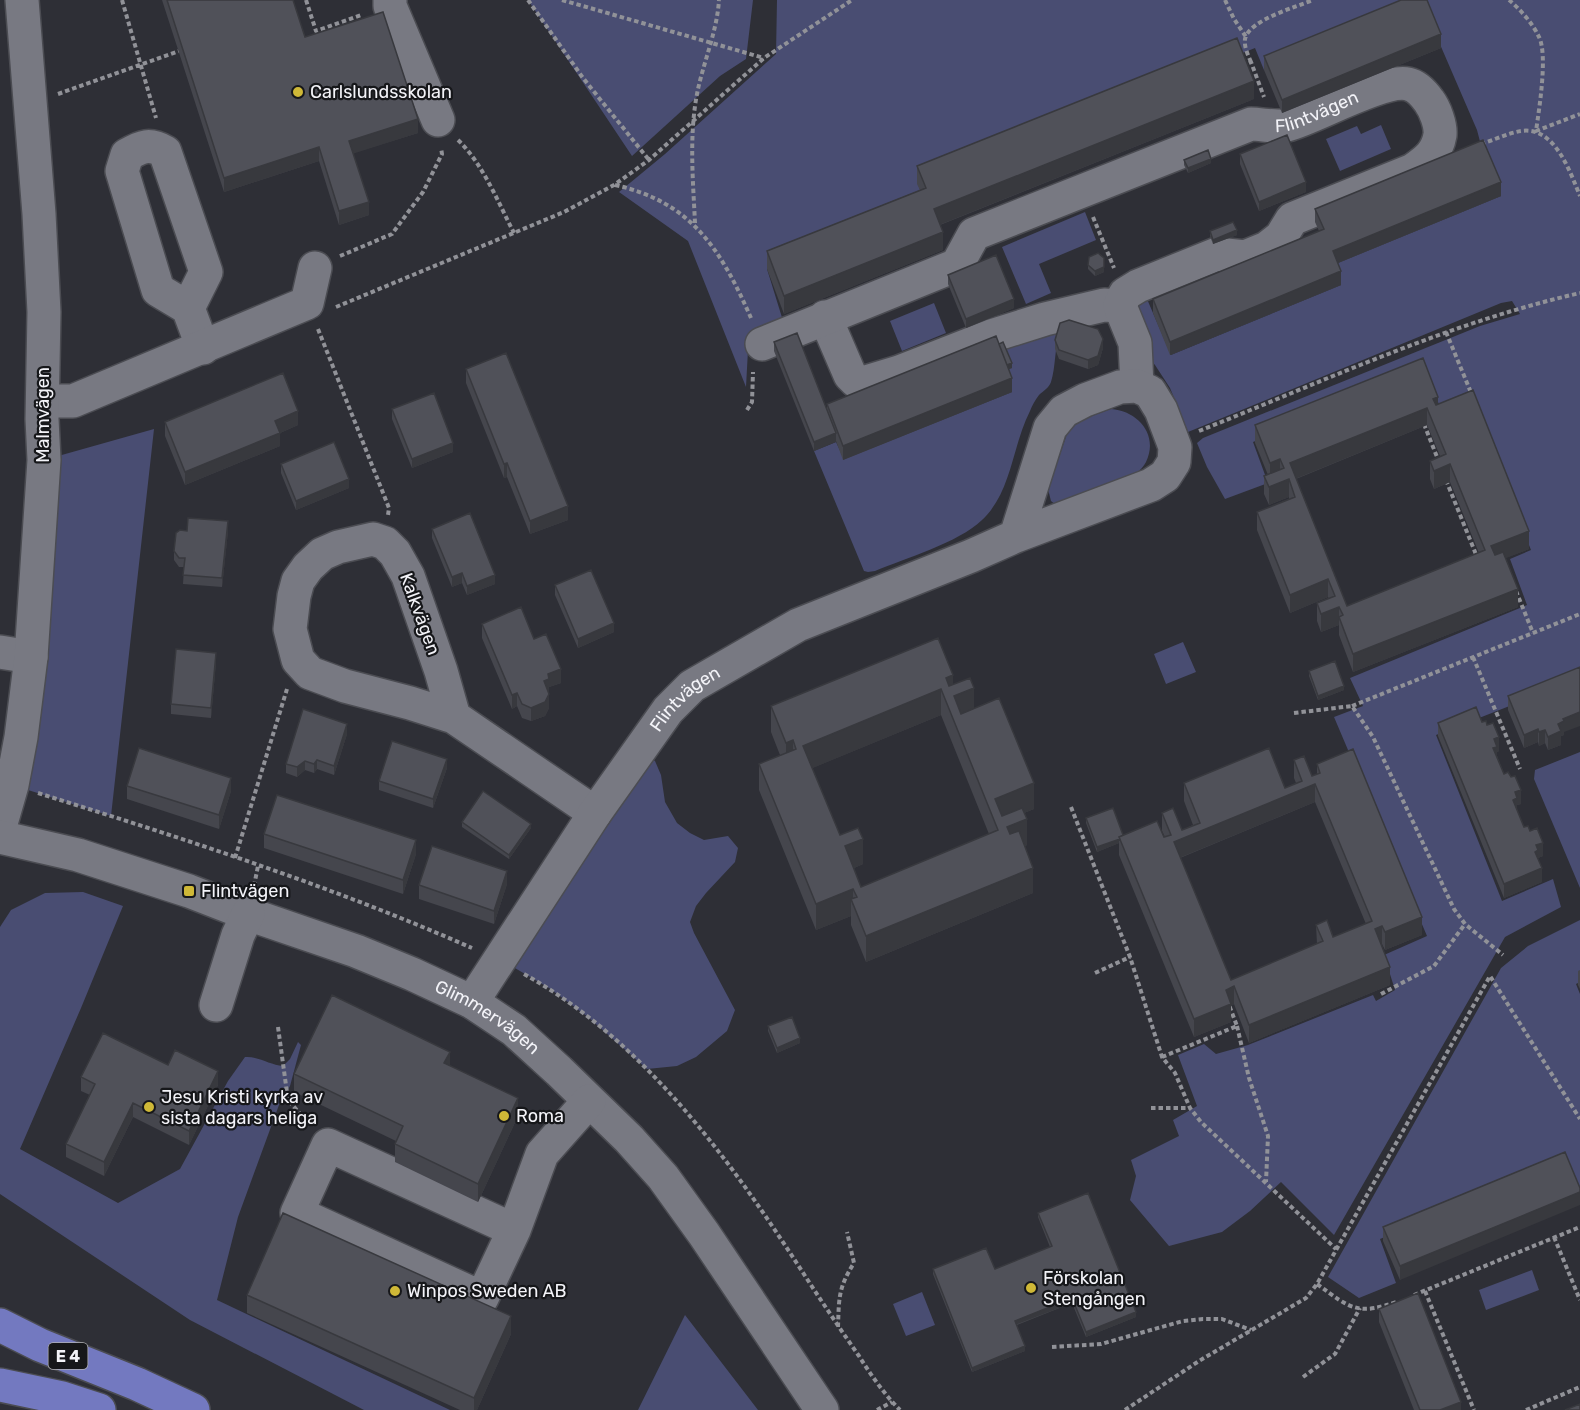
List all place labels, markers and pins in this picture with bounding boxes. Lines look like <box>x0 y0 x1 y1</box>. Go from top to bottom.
place label: Carlslundsskolan <box>310 81 452 103</box>
marker: Carlslundsskolan <box>291 85 305 99</box>
place label: Flintvägen <box>201 880 289 902</box>
marker: Flintvägen <box>182 884 196 898</box>
place label: Jesu Kristi kyrka av sista dagars heliga <box>161 1086 323 1129</box>
marker: Jesu Kristi kyrka av sista dagars heliga <box>142 1100 156 1114</box>
place label: Roma <box>516 1105 564 1127</box>
marker: Roma <box>497 1109 511 1123</box>
place label: Förskolan Stengången <box>1043 1267 1146 1310</box>
place label: Winpos Sweden AB <box>407 1280 567 1302</box>
marker: Förskolan Stengången <box>1024 1281 1038 1295</box>
marker: Winpos Sweden AB <box>388 1284 402 1298</box>

